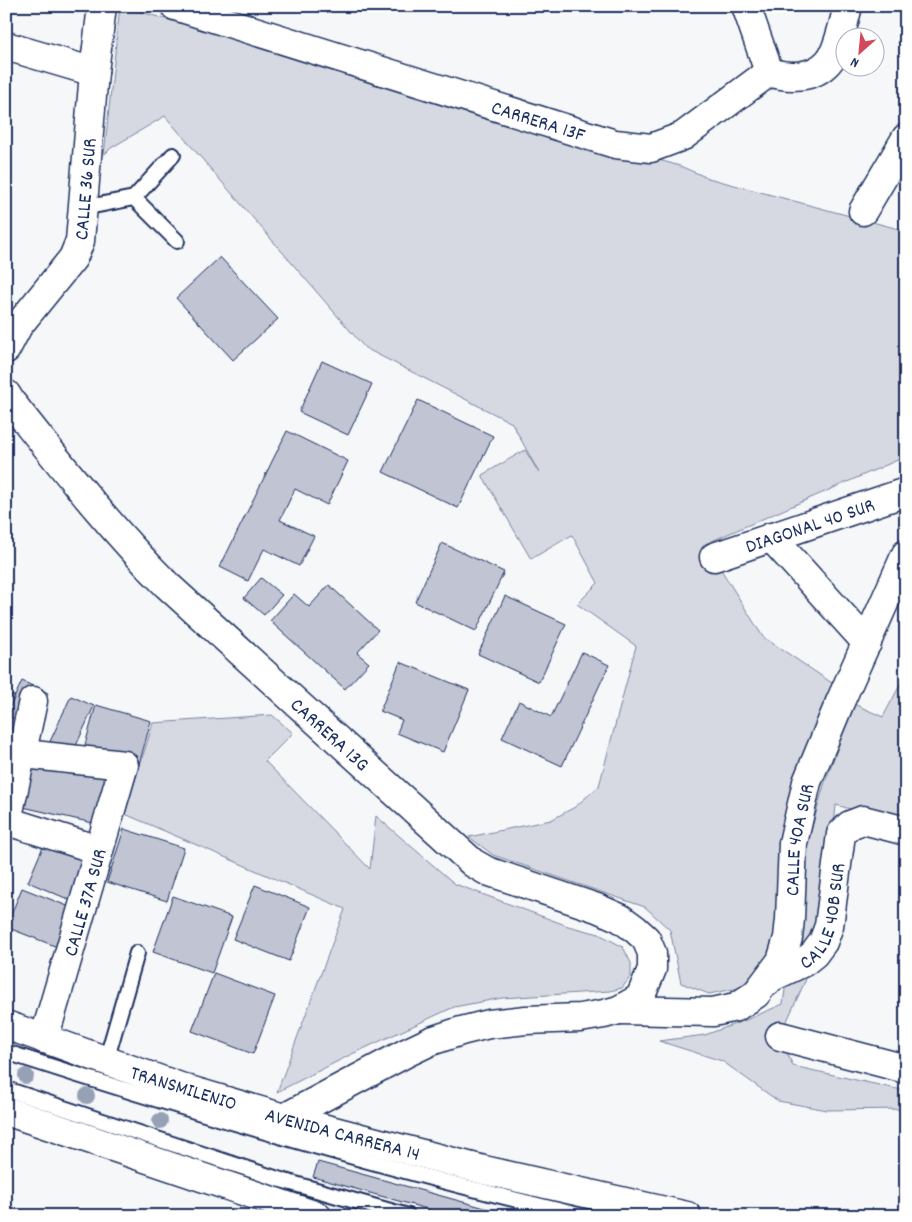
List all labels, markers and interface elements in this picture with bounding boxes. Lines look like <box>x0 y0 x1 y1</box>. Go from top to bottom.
north arrow <box>834 28 884 78</box>
text: N <box>847 51 863 72</box>
street label: CARRERA 13F <box>487 95 588 151</box>
street label: CALLE 36 SUR <box>69 137 105 241</box>
street label: DIAGONAL 40 SUR <box>742 493 879 562</box>
street label: CARRERA 13G <box>283 692 374 779</box>
street label: CALLE 40A SUR <box>780 781 823 897</box>
street label: CALLE 37A SUR <box>58 846 116 960</box>
street label: CALLE 40B SUR <box>794 861 854 978</box>
street label: TRANSMILENIO <box>126 1060 240 1119</box>
street label: AVENIDA CARRERA 14 <box>261 1102 422 1170</box>

